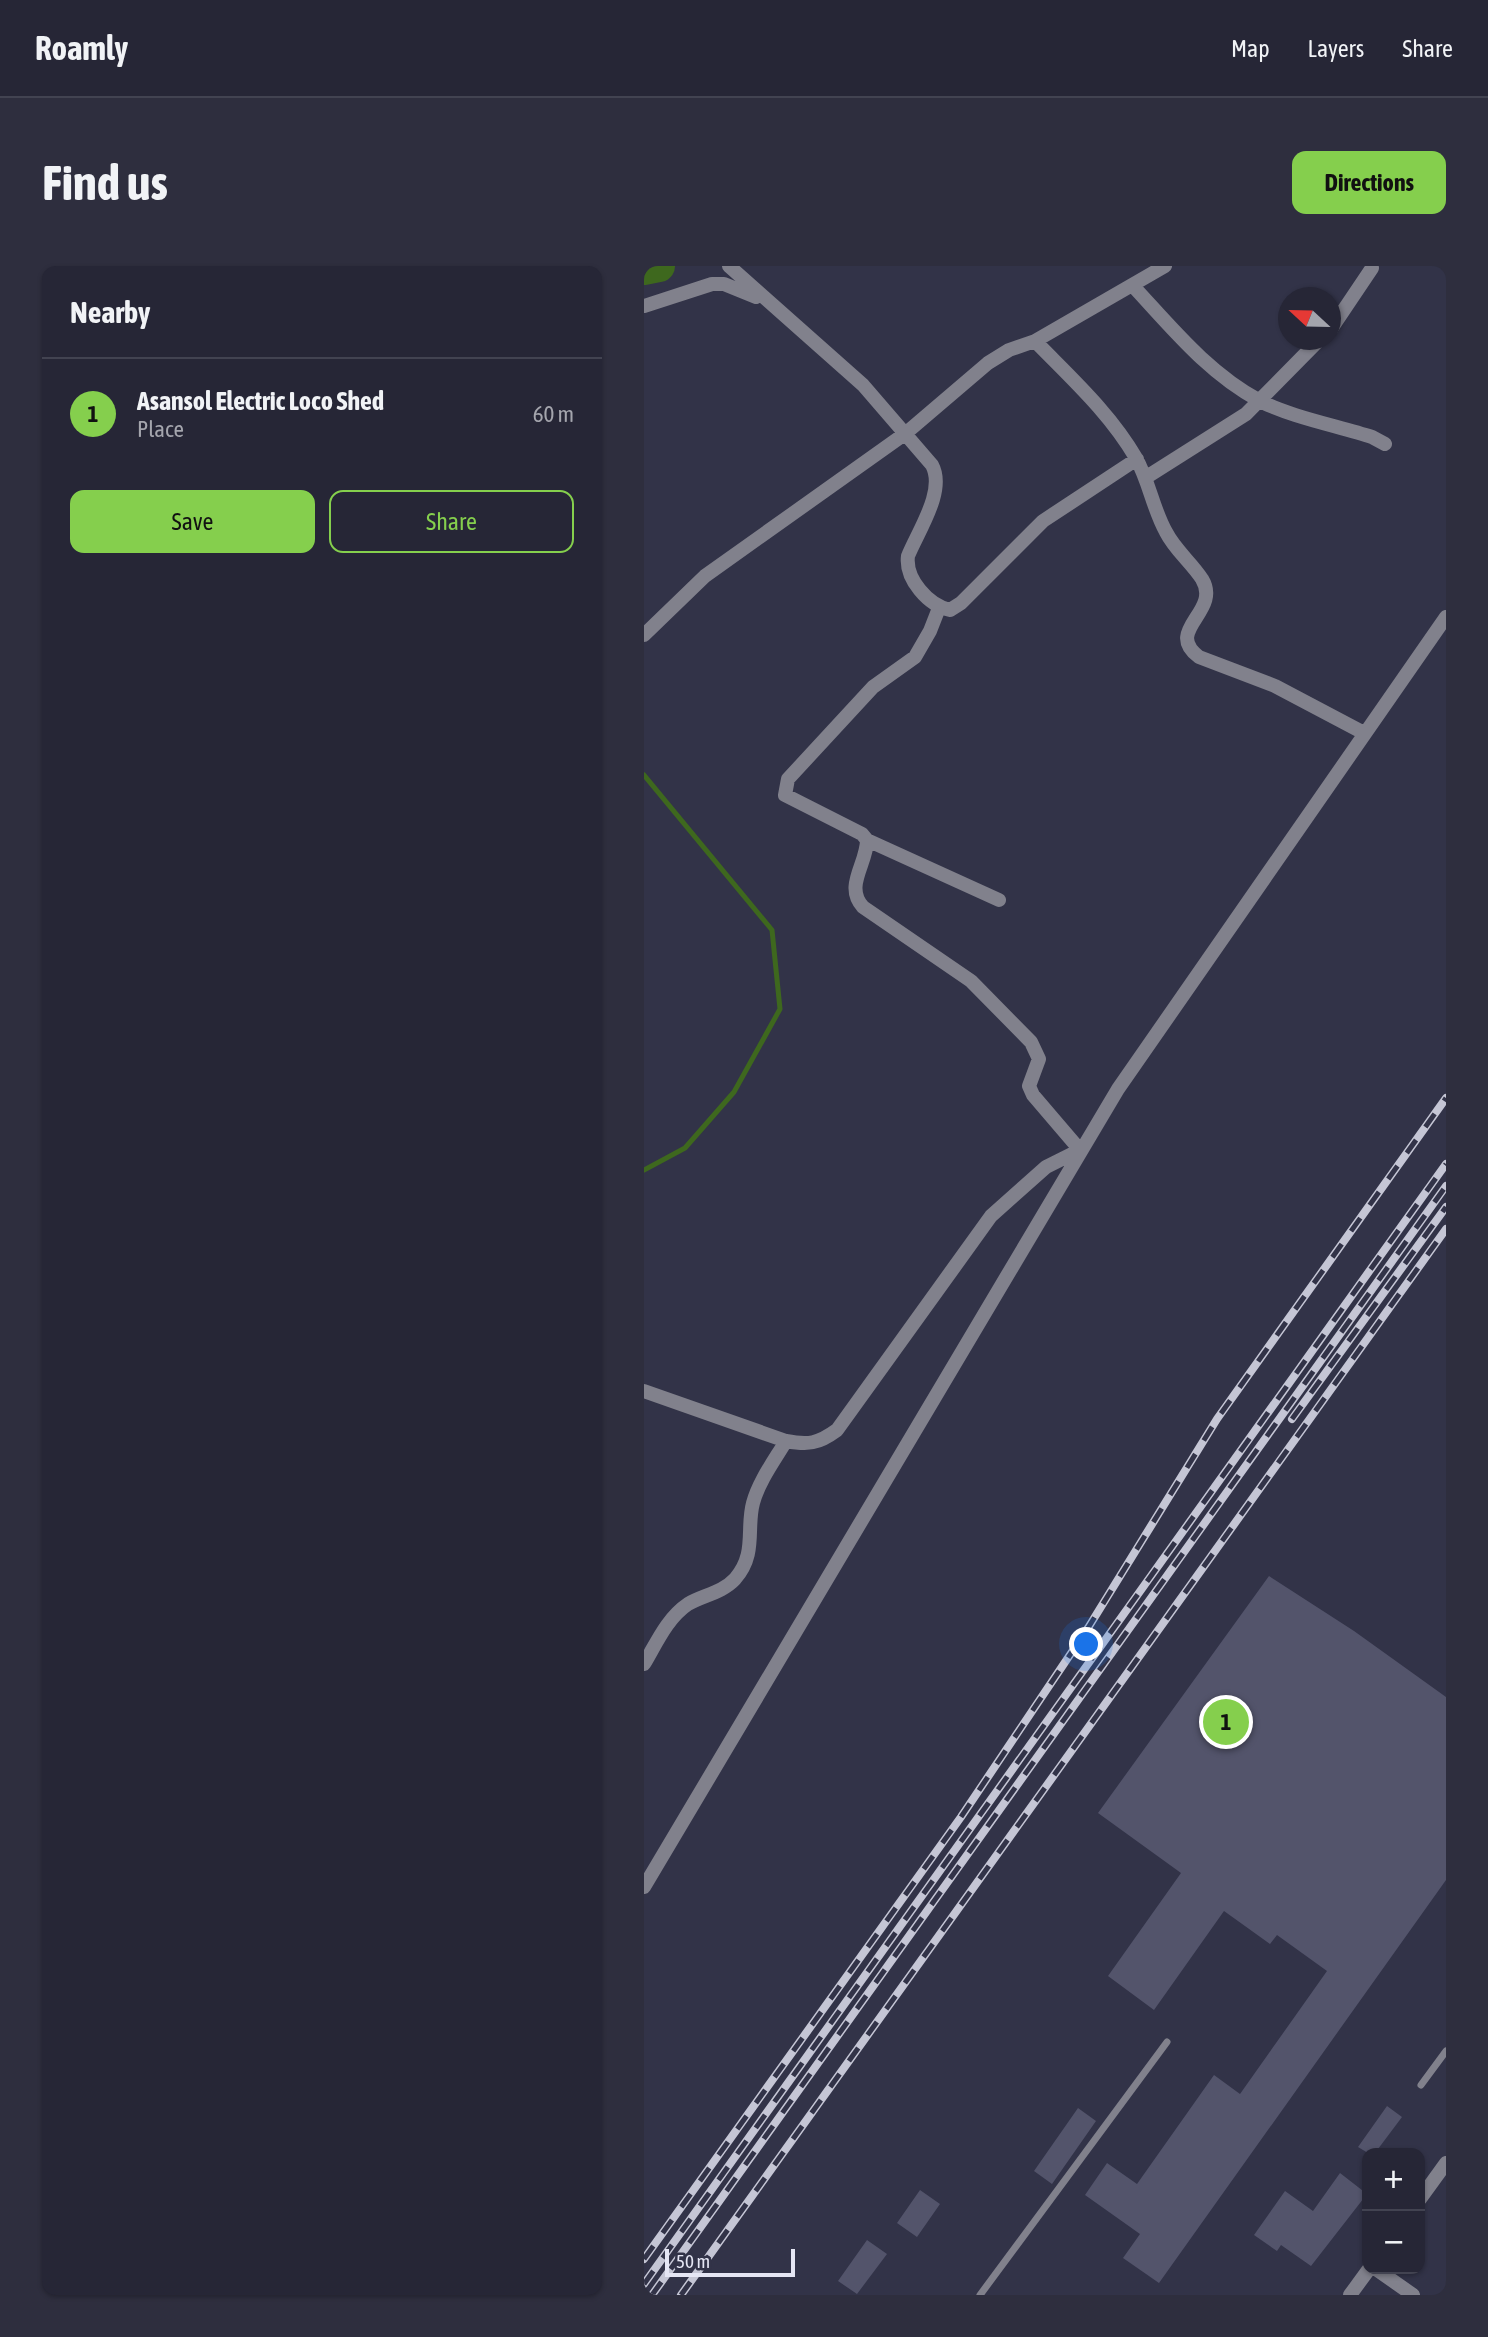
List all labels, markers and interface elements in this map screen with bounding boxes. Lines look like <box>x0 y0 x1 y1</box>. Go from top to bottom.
text: Roamly <box>35 29 128 67</box>
text: Map <box>1231 35 1270 62</box>
text: Layers <box>1308 35 1364 62</box>
text: Share <box>1402 35 1453 62</box>
button: Directions <box>1292 151 1446 214</box>
text: Find us <box>42 154 168 210</box>
north arrow <box>1278 287 1341 350</box>
text: Nearby <box>70 295 150 329</box>
text: Asansol Electric Loco Shed <box>137 386 384 416</box>
text: 1 <box>88 401 98 427</box>
text: 60 m <box>533 401 574 427</box>
text: Place <box>137 416 184 442</box>
button: Save <box>70 490 315 553</box>
button: Share <box>329 490 574 553</box>
your location <box>1069 1627 1103 1661</box>
pin: 1 <box>1203 1696 1249 1748</box>
map controls <box>1362 2148 1425 2274</box>
button: + <box>1362 2148 1425 2211</box>
button: − <box>1362 2211 1425 2274</box>
scale bar <box>665 2246 794 2278</box>
text: 50 m <box>676 2250 710 2272</box>

